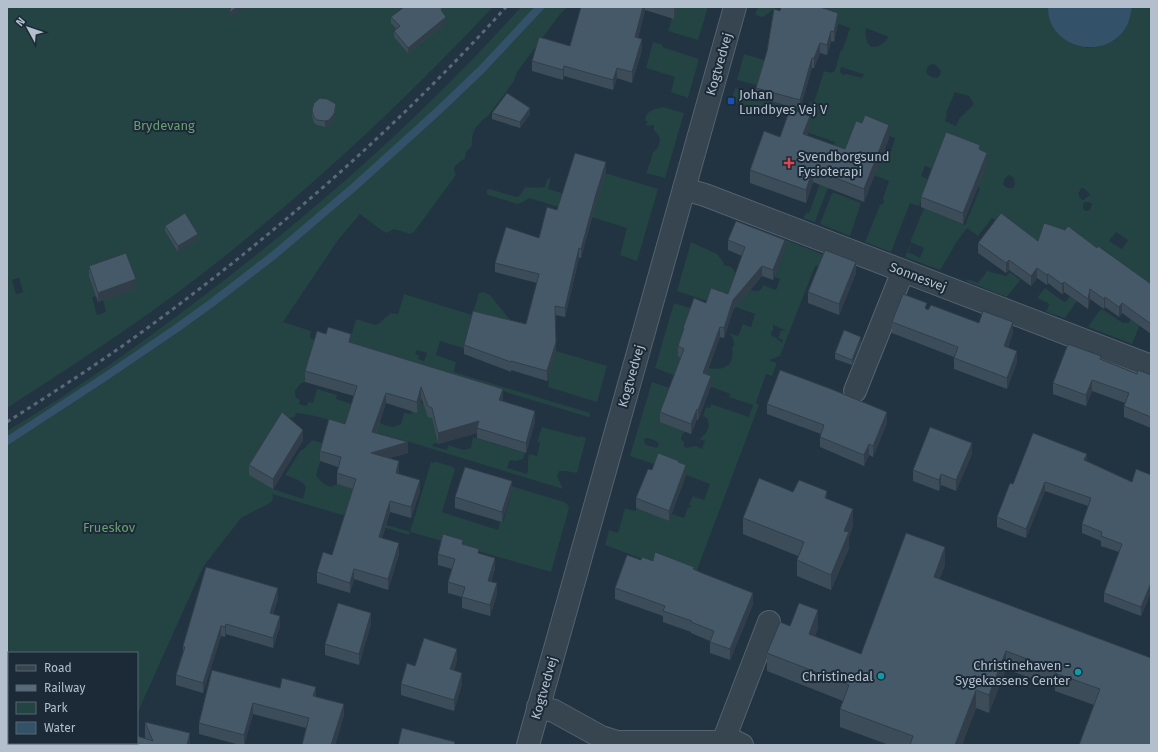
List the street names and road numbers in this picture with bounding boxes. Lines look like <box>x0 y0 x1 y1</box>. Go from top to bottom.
street label: Kogtvedvej <box>703 31 735 97</box>
street label: Sonnesvej <box>887 259 949 295</box>
street label: Kogtvedvej <box>615 343 647 409</box>
street label: Kogtvedvej <box>528 655 560 721</box>

